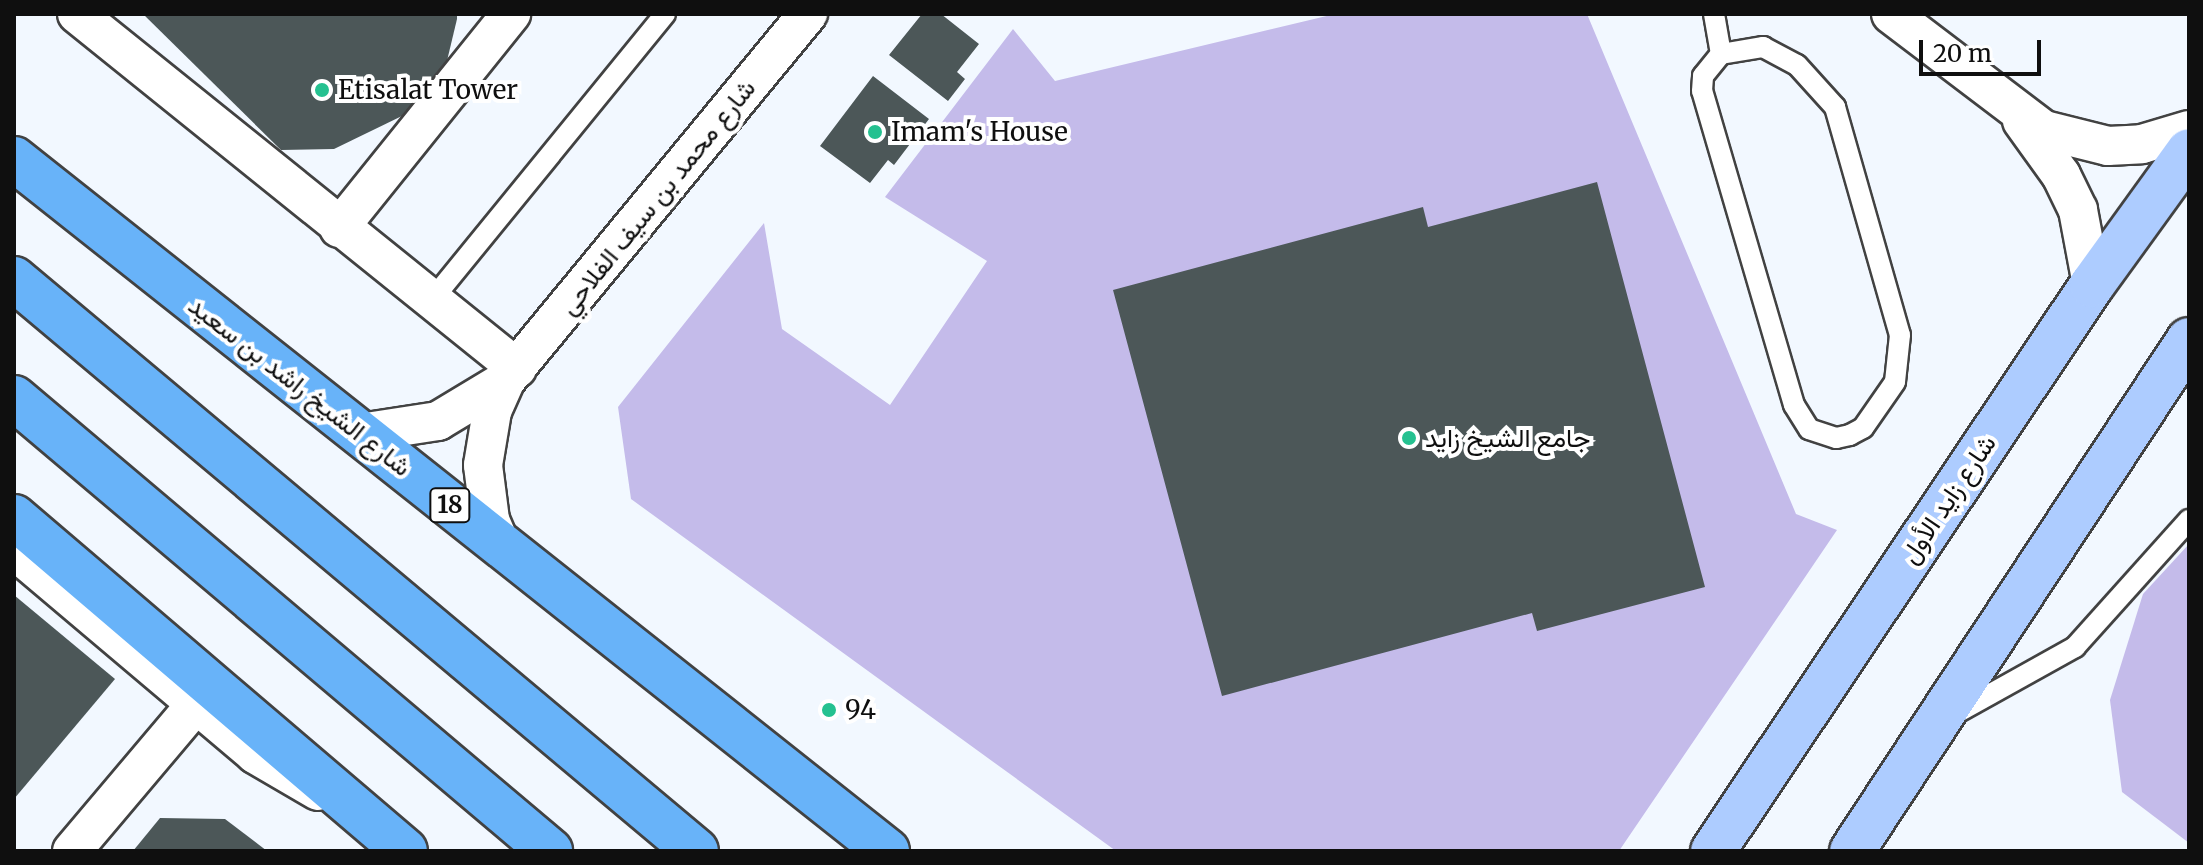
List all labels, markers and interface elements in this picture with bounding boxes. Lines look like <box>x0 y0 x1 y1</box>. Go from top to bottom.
scale bar <box>1923 24 2045 74</box>
text: 20 m <box>1933 38 1992 69</box>
street label: شارع محمد بن سيف الفلاحي <box>552 73 762 321</box>
place label: Etisalat Tower <box>338 74 518 106</box>
marker: Etisalat Tower <box>313 81 331 99</box>
place label: Imam's House <box>891 116 1068 148</box>
marker: Imam's House <box>866 123 884 141</box>
street label: شارع الشيخ راشد بن سعيد <box>183 289 417 483</box>
place label: جامع الشيخ زايد <box>1425 422 1590 454</box>
marker: جامع الشيخ زايد <box>1400 429 1418 447</box>
street label: شارع زايد الأول <box>1893 429 2003 569</box>
road number: 18 <box>428 485 472 525</box>
place label: 94 <box>845 694 876 726</box>
marker: 94 <box>820 701 838 719</box>

